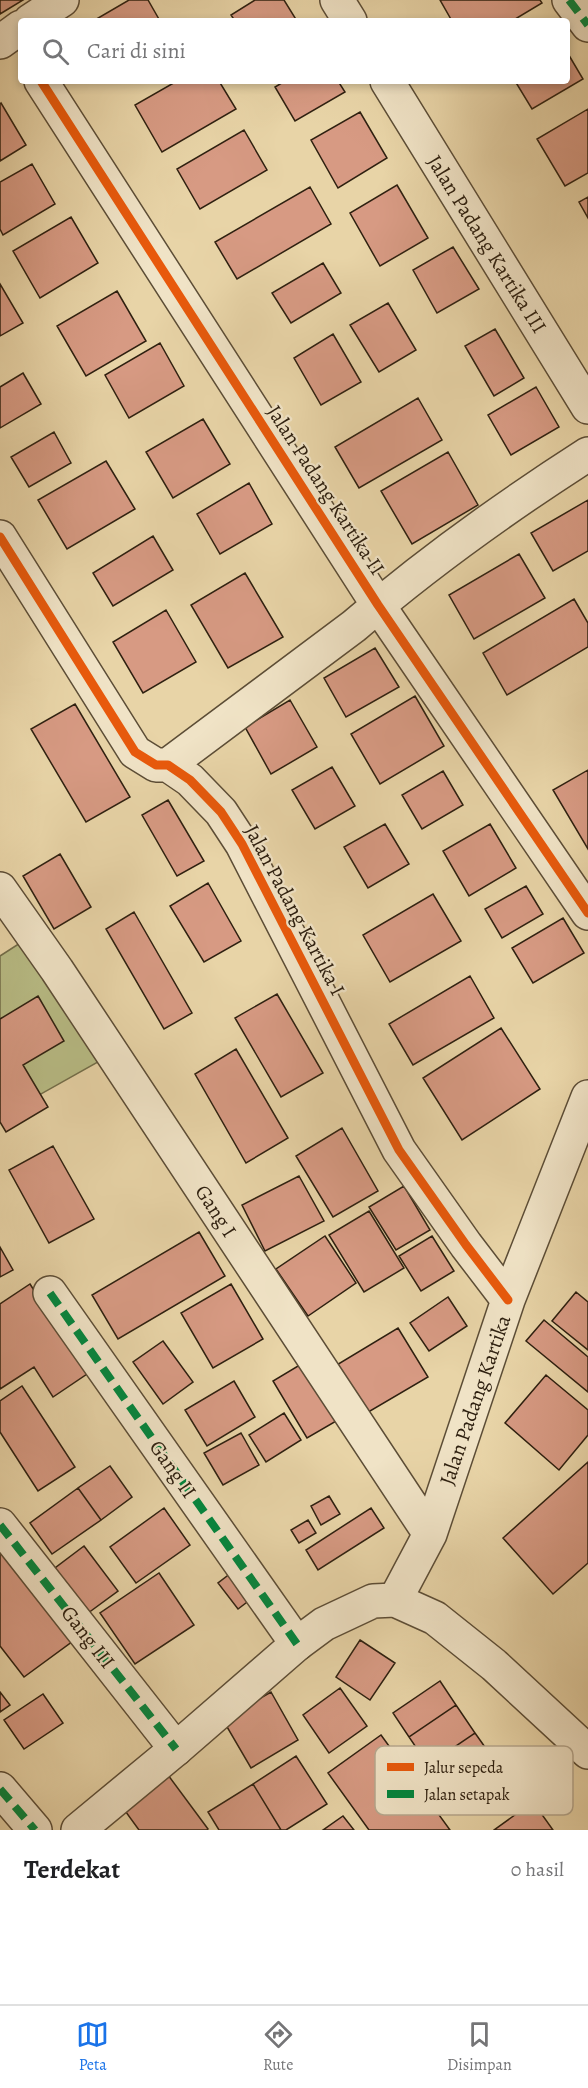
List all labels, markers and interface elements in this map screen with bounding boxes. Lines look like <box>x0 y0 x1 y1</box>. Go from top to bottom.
search box <box>18 18 570 84</box>
icon: search <box>39 35 72 68</box>
text: Cari di sini <box>87 36 186 66</box>
street label: Jalan Padang Kartika III <box>421 150 553 338</box>
street label: Jalan Padang Kartika II <box>260 400 392 580</box>
street label: Jalan Padang Kartika I <box>238 820 352 1000</box>
street label: Gang I <box>189 1179 243 1243</box>
street label: Jalan Padang Kartika <box>433 1311 517 1489</box>
street label: Gang II <box>143 1434 203 1504</box>
street label: Gang III <box>55 1600 121 1674</box>
legend <box>375 1746 573 1815</box>
text: Jalur sepeda <box>424 1757 504 1779</box>
text: Jalan setapak <box>424 1784 510 1806</box>
text: Terdekat <box>24 1852 120 1887</box>
text: 0 hasil <box>511 1856 564 1883</box>
tab: Peta <box>76 2018 109 2076</box>
tab: Rute <box>262 2018 295 2076</box>
tab: Disimpan <box>447 2018 512 2076</box>

